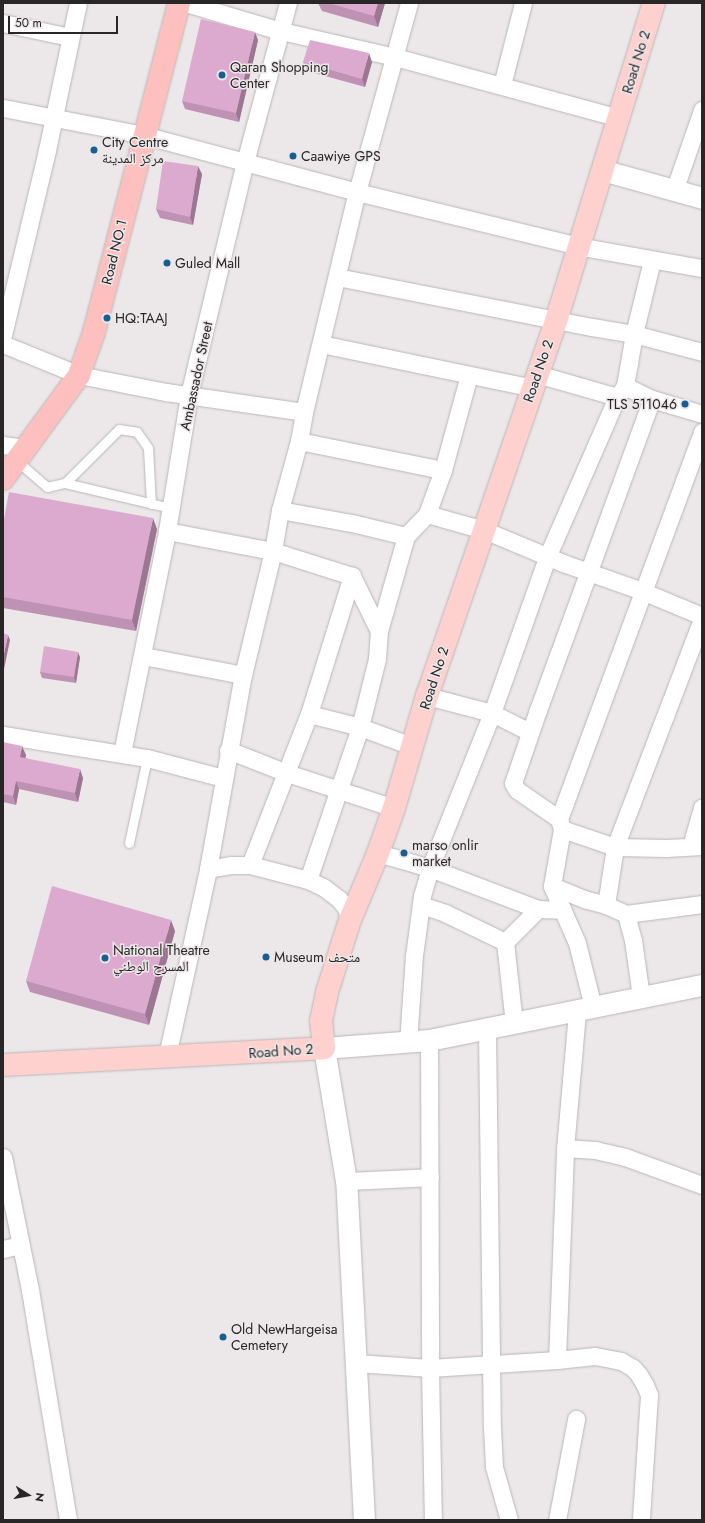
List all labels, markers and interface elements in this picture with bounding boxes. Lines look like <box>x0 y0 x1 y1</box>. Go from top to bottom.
scale bar <box>10 8 120 34</box>
text: 50 m <box>15 14 42 32</box>
street label: Road No 2 <box>618 28 654 96</box>
place label: Qaran Shopping Center <box>230 59 328 92</box>
marker: Qaran Shopping Center <box>217 70 227 80</box>
place label: City Centre مركز المدينة <box>102 134 168 166</box>
marker: City Centre مركز المدينة <box>89 145 99 155</box>
place label: Caawiye GPS <box>301 148 381 164</box>
marker: Caawiye GPS <box>288 151 298 161</box>
street label: Road NO.1 <box>98 218 130 286</box>
place label: Guled Mall <box>175 255 240 271</box>
marker: Guled Mall <box>162 258 172 268</box>
place label: HQ:TAAJ <box>115 310 168 326</box>
marker: HQ:TAAJ <box>102 313 112 323</box>
street label: Ambassador Street <box>176 320 216 432</box>
street label: Road No 2 <box>519 338 557 404</box>
place label: TLS 511046 <box>607 396 677 412</box>
marker: TLS 511046 <box>680 399 690 409</box>
street label: Road No 2 <box>416 644 452 712</box>
place label: marso onlir market <box>412 837 479 870</box>
marker: marso onlir market <box>399 848 409 858</box>
place label: National Theatre المسرح الوطني <box>113 942 210 974</box>
place label: Museum متحف <box>274 949 360 965</box>
marker: Museum متحف <box>261 952 271 962</box>
marker: National Theatre المسرح الوطني <box>100 953 110 963</box>
street label: Road No 2 <box>248 1040 314 1062</box>
place label: Old NewHargeisa Cemetery <box>231 1321 337 1354</box>
marker: Old NewHargeisa Cemetery <box>218 1332 228 1342</box>
north arrow <box>8 1475 48 1515</box>
text: N <box>31 1491 48 1503</box>

